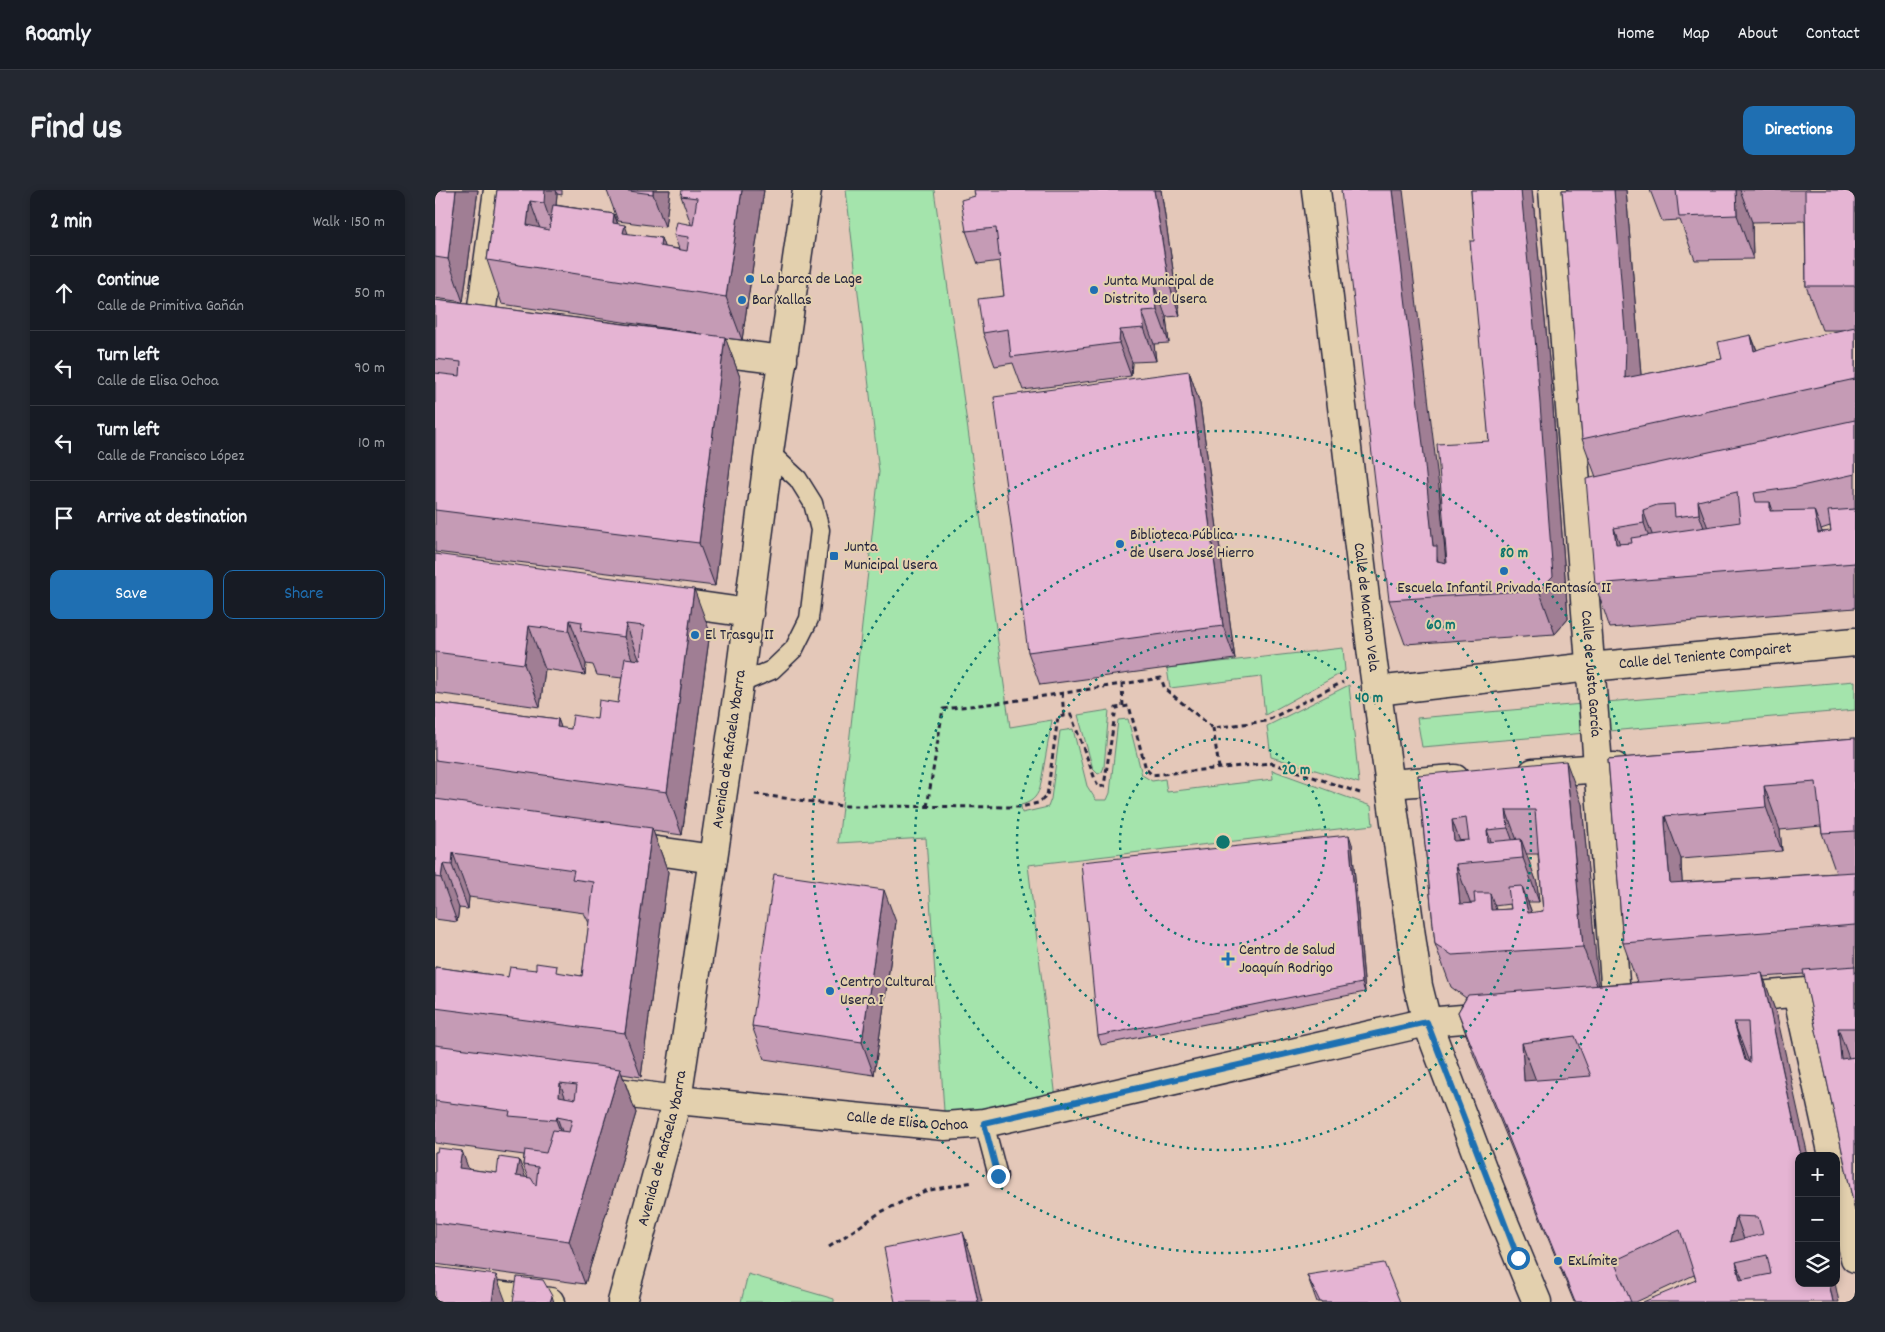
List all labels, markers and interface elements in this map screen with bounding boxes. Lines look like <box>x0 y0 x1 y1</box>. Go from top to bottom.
text: Roamly <box>25 18 91 52</box>
text: Home <box>1617 22 1654 47</box>
text: Map <box>1682 22 1710 47</box>
text: About <box>1738 22 1778 47</box>
text: Contact <box>1806 22 1860 47</box>
text: Find us <box>30 105 122 155</box>
button: Directions <box>1743 106 1855 155</box>
text: 2 min <box>50 208 92 238</box>
text: Walk · 150 m <box>313 211 385 234</box>
text: Continue <box>97 268 159 295</box>
place label: La barca de Lage <box>760 268 862 291</box>
place label: Junta Municipal de Distrito de Usera <box>1104 270 1214 311</box>
marker: La barca de Lage <box>744 273 756 285</box>
icon: ahead <box>50 279 78 307</box>
text: 50 m <box>354 282 385 305</box>
marker: Junta Municipal de Distrito de Usera <box>1088 284 1100 296</box>
place label: Bar Xallas <box>752 289 812 312</box>
marker: Bar Xallas <box>736 294 748 306</box>
text: Calle de Primitiva Gañán <box>97 295 244 318</box>
text: Turn left <box>97 343 160 370</box>
icon: left <box>50 354 78 382</box>
text: 90 m <box>354 357 385 380</box>
text: Calle de Elisa Ochoa <box>97 370 218 393</box>
text: Turn left <box>97 418 160 445</box>
icon: left <box>50 429 78 457</box>
text: 10 m <box>358 432 385 455</box>
text: Calle de Francisco López <box>97 445 244 468</box>
icon: arrive <box>50 504 78 532</box>
text: Arrive at destination <box>97 505 247 532</box>
place label: Biblioteca Pública de Usera José Hierro <box>1130 524 1254 565</box>
place label: Junta Municipal Usera <box>844 536 938 577</box>
marker: Biblioteca Pública de Usera José Hierro <box>1114 538 1126 550</box>
street label: Calle de Mariano Vela <box>1347 541 1385 673</box>
text: 80 m <box>1500 543 1528 565</box>
marker: Junta Municipal Usera <box>828 550 840 562</box>
marker: Escuela Infantil Privada Fantasía II <box>1498 565 1510 577</box>
button: Save <box>50 570 213 619</box>
button: Share <box>223 570 385 619</box>
place label: Escuela Infantil Privada Fantasía II <box>1397 577 1611 600</box>
street label: Calle de Justa García <box>1574 609 1607 738</box>
text: 60 m <box>1426 615 1456 637</box>
place label: El Trasgu II <box>705 624 774 647</box>
marker: El Trasgu II <box>689 629 701 641</box>
street label: Calle del Teniente Compairet <box>1618 637 1793 676</box>
street label: Avenida de Rafaela Ybarra <box>706 668 752 830</box>
text: 40 m <box>1355 688 1383 710</box>
text: 20 m <box>1282 760 1310 782</box>
centre of rings <box>1214 833 1232 851</box>
place label: Centro de Salud Joaquín Rodrigo <box>1239 939 1335 980</box>
marker: Centro de Salud Joaquín Rodrigo <box>1221 952 1235 966</box>
place label: Centro Cultural Usera I <box>840 971 934 1012</box>
marker: Centro Cultural Usera I <box>824 985 836 997</box>
street label: Avenida de Rafaela Ybarra <box>632 1069 693 1229</box>
street label: Calle de Elisa Ochoa <box>846 1105 969 1138</box>
map controls <box>1795 1152 1840 1287</box>
button: + <box>1795 1152 1840 1197</box>
route end <box>987 1165 1010 1188</box>
button: − <box>1795 1197 1840 1242</box>
button: layers <box>1795 1242 1840 1287</box>
route start <box>1507 1247 1530 1270</box>
place label: ExLímite <box>1568 1250 1618 1273</box>
marker: ExLímite <box>1552 1255 1564 1267</box>

